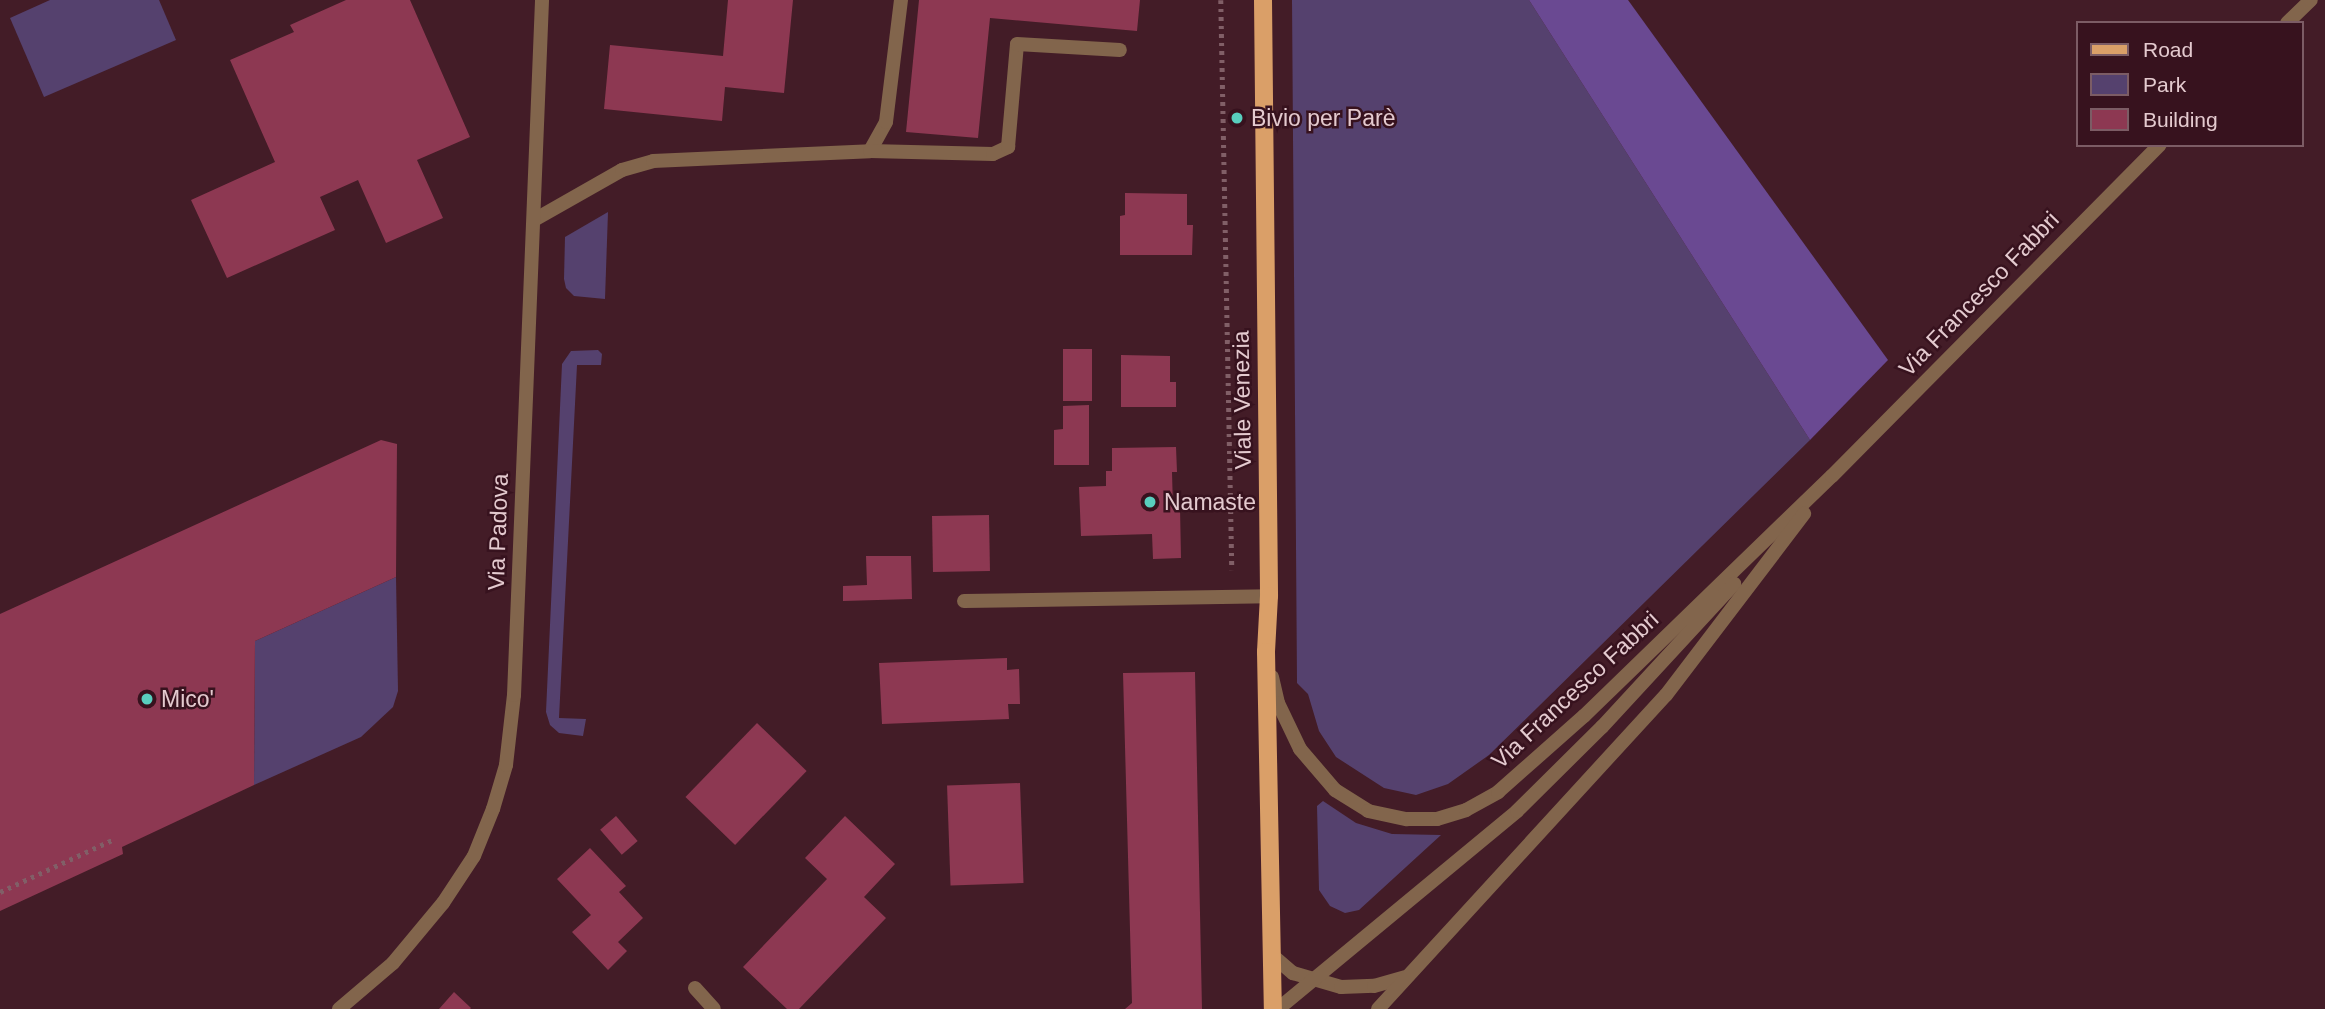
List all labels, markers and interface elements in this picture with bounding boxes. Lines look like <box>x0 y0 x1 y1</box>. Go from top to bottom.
legend <box>2076 21 2304 147</box>
text: Road <box>2143 38 2193 61</box>
text: Park <box>2143 73 2186 96</box>
place label: Bivio per Parè <box>1251 104 1395 132</box>
text: Building <box>2143 108 2218 131</box>
marker: Bivio per Parè <box>1229 110 1245 126</box>
street label: Via Francesco Fabbri <box>1893 206 2065 382</box>
street label: Viale Venezia <box>1227 330 1257 470</box>
street label: Via Padova <box>482 473 514 591</box>
place label: Namaste <box>1164 488 1256 516</box>
marker: Namaste <box>1142 494 1158 510</box>
street label: Via Francesco Fabbri <box>1486 606 1664 774</box>
place label: Mico' <box>161 685 214 713</box>
marker: Mico' <box>139 691 155 707</box>

